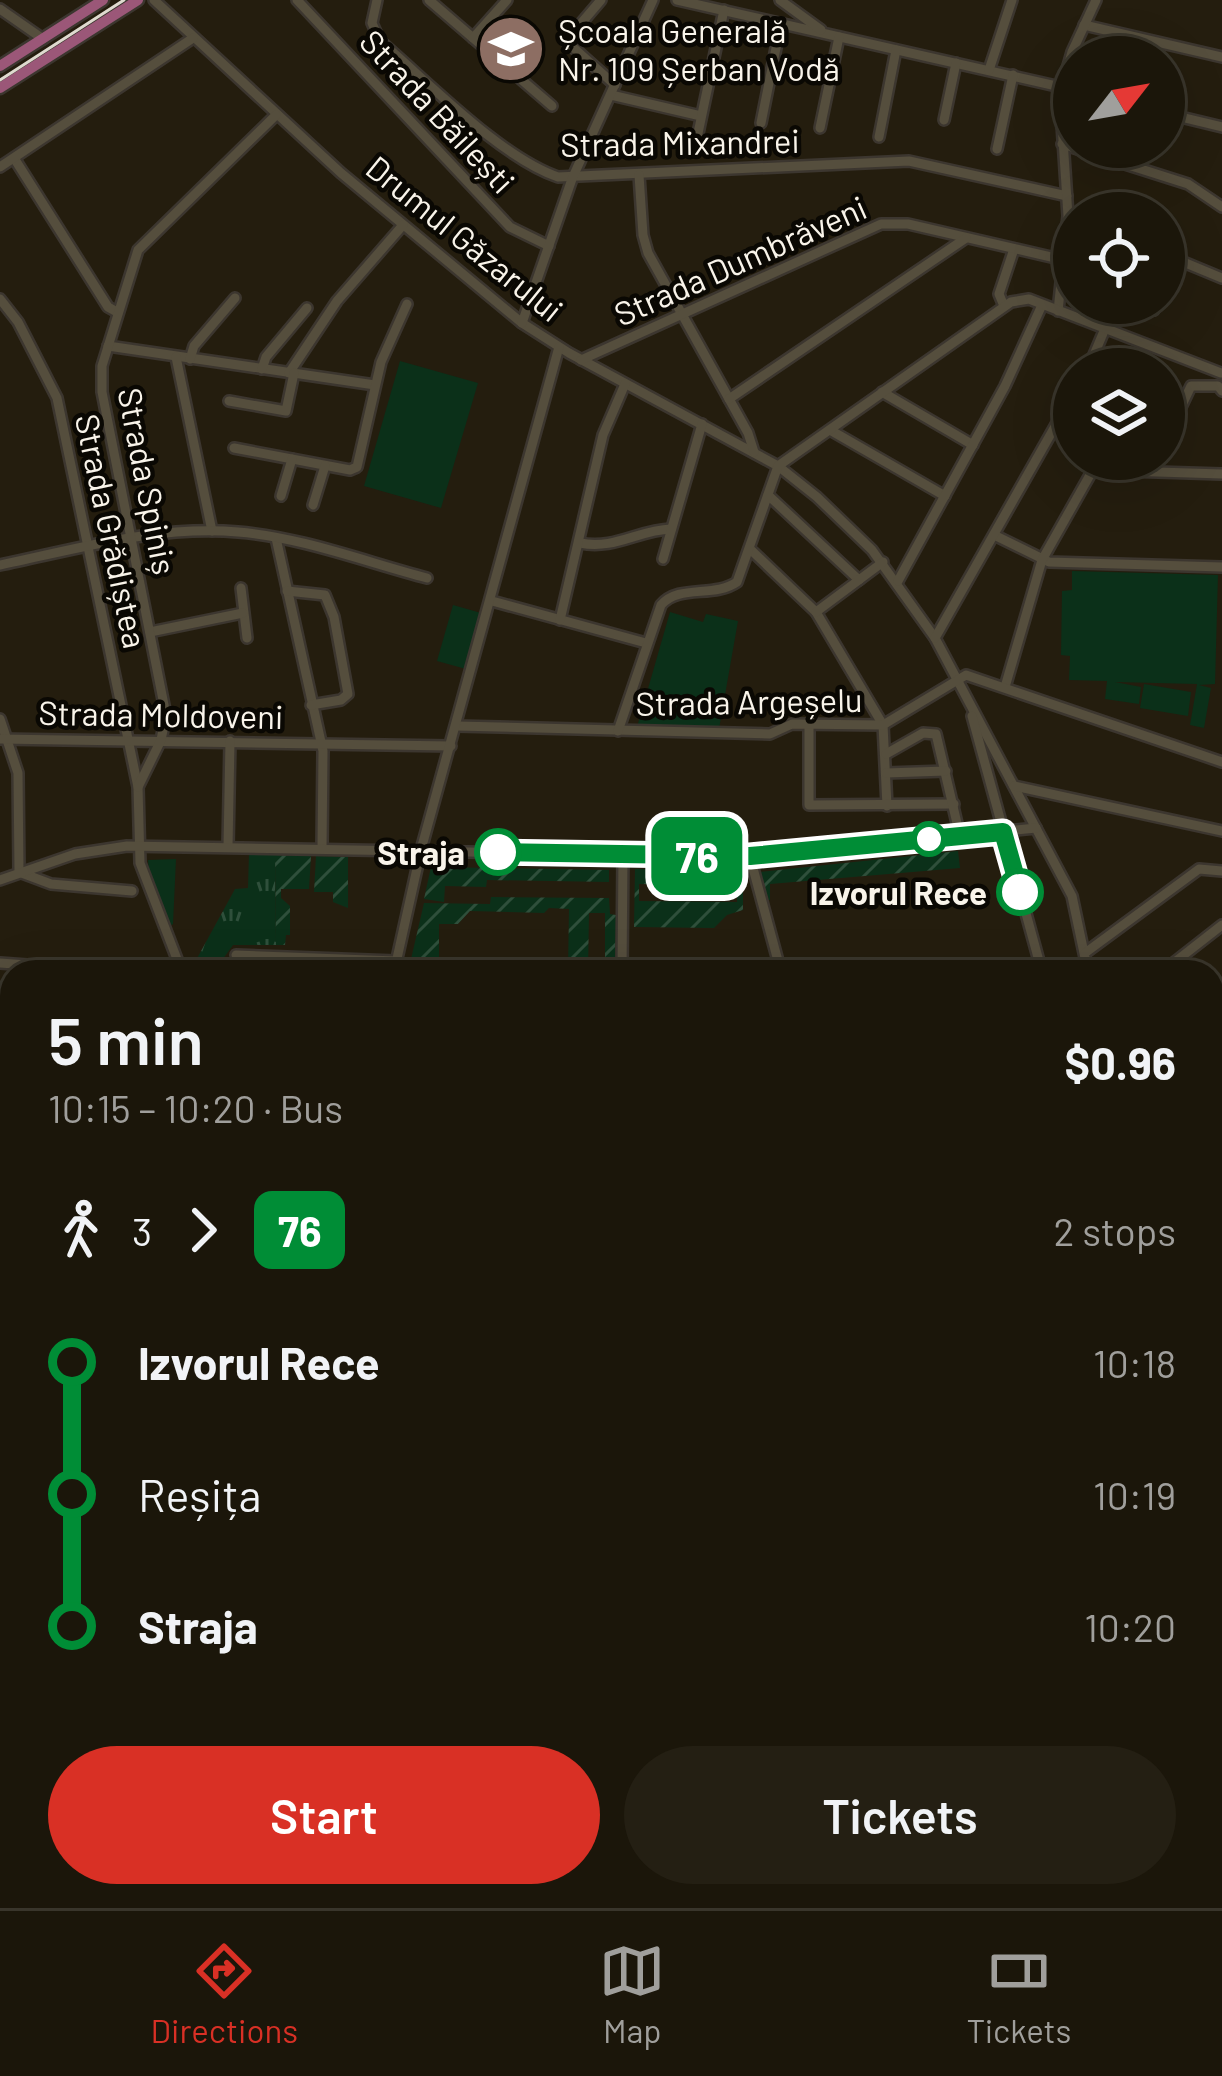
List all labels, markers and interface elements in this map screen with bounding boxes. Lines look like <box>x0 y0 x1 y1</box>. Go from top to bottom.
place label: Școala Generală Nr. 109 Șerban Vodă <box>558 10 840 88</box>
school or university icon: Școala Generală Nr. 109 Șerban Vodă <box>476 14 546 84</box>
street label: Strada Băilești <box>352 21 524 201</box>
north arrow <box>1053 36 1185 168</box>
map controls <box>1053 36 1185 480</box>
street label: Strada Mixandrei <box>560 120 800 164</box>
street label: Drumul Găzarului <box>359 147 571 329</box>
street label: Strada Dumbrăveni <box>608 186 872 334</box>
button: locate <box>1053 192 1185 324</box>
button: layers <box>1053 348 1185 480</box>
street label: Strada Spiniș <box>110 384 186 578</box>
street label: Strada Grădiștea <box>68 410 156 652</box>
street label: Strada Argeșelu <box>635 679 863 723</box>
street label: Strada Moldoveni <box>38 692 284 736</box>
line badge: 76 <box>643 817 751 895</box>
unlabelled marker <box>913 823 945 855</box>
marker: Straja <box>476 830 520 874</box>
text: 76 <box>675 831 719 881</box>
place label: Straja <box>377 832 465 872</box>
marker: Izvorul Rece <box>998 870 1042 914</box>
place label: Izvorul Rece <box>810 872 987 912</box>
text: 5 min <box>48 999 204 1078</box>
text: $0.96 <box>1064 1035 1176 1089</box>
text: 10:15 – 10:20 · Bus <box>48 1084 343 1131</box>
icon: walk <box>48 1197 114 1263</box>
icon: forward <box>170 1197 236 1263</box>
text: 76 <box>278 1205 321 1255</box>
text: 3 <box>132 1207 152 1254</box>
text: 2 stops <box>1053 1207 1176 1254</box>
text: Izvorul Rece <box>138 1335 380 1389</box>
text: 10:18 <box>1093 1339 1176 1386</box>
text: Reșița <box>138 1467 262 1521</box>
text: 10:19 <box>1093 1471 1176 1518</box>
text: Straja <box>138 1599 258 1653</box>
text: 10:20 <box>1084 1603 1176 1650</box>
button: Start <box>48 1746 600 1884</box>
button: Tickets <box>624 1746 1176 1884</box>
tab: Directions <box>151 1938 298 2050</box>
tab: Map <box>599 1938 665 2050</box>
tab: Tickets <box>966 1938 1071 2050</box>

